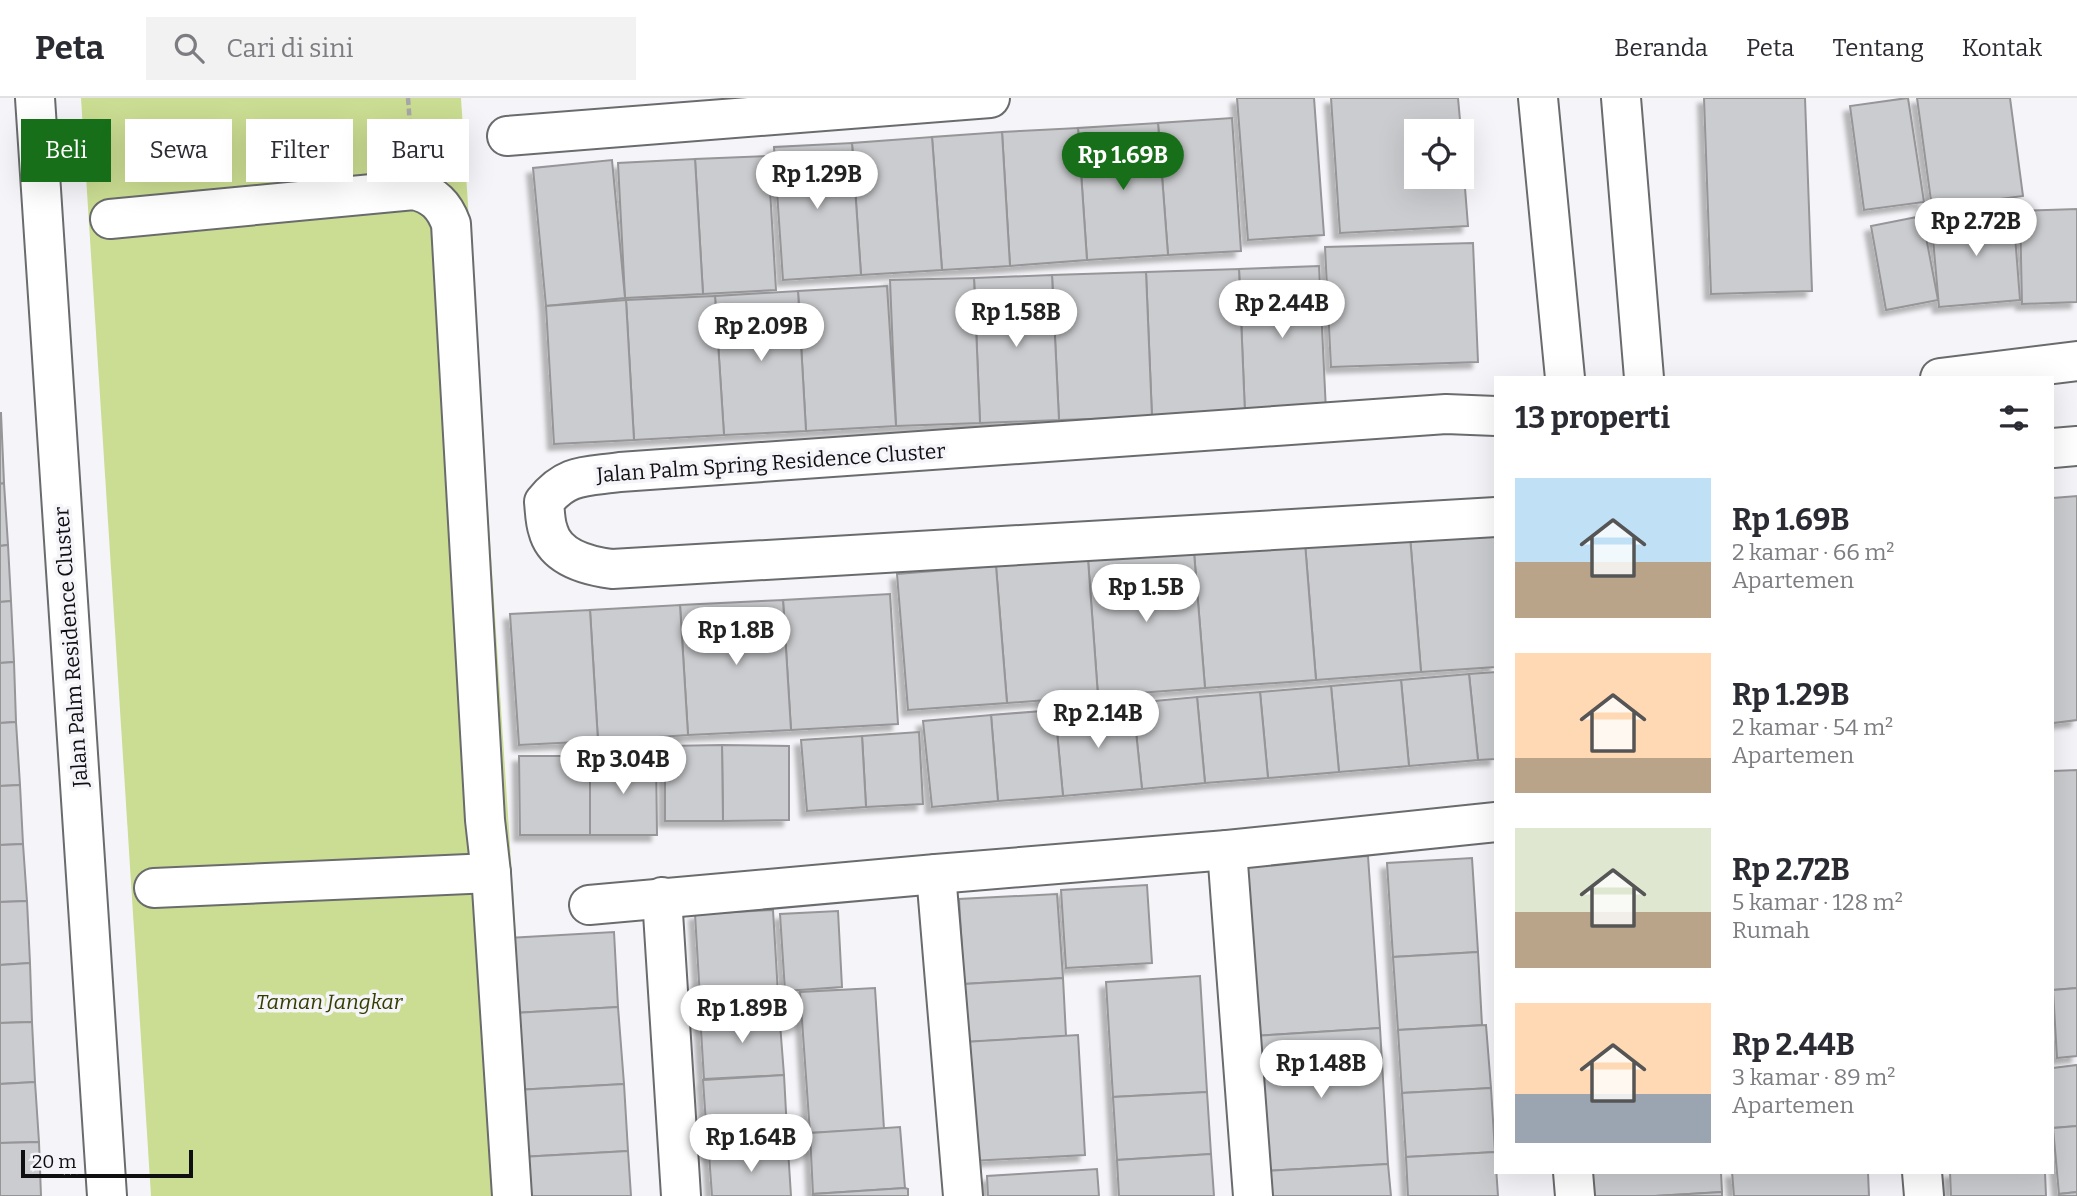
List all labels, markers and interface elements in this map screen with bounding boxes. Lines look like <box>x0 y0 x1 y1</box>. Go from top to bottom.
search box <box>146 17 636 80</box>
text: Peta <box>35 28 104 68</box>
icon: search <box>170 29 208 67</box>
text: Cari di sini <box>226 33 354 64</box>
text: Beranda <box>1614 34 1708 62</box>
text: Peta <box>1746 34 1795 62</box>
text: Tentang <box>1833 34 1924 62</box>
text: Kontak <box>1962 34 2042 62</box>
chip: Beli <box>21 119 111 182</box>
chip: Sewa <box>125 119 232 182</box>
chip: Filter <box>246 119 353 182</box>
chip: Baru <box>367 119 469 182</box>
map controls <box>1404 119 1474 189</box>
button: locate <box>1404 119 1474 189</box>
pin: Rp 1.69B <box>1051 132 1195 192</box>
text: Rp 1.69B <box>1078 141 1168 169</box>
pin: Rp 1.29B <box>745 152 889 211</box>
text: Rp 1.29B <box>772 160 862 188</box>
pin: Rp 2.72B <box>1904 198 2048 258</box>
text: Rp 2.72B <box>1931 207 2021 235</box>
pin: Rp 2.44B <box>1210 280 1354 340</box>
pin: Rp 1.58B <box>944 289 1088 349</box>
text: Rp 2.44B <box>1235 289 1329 317</box>
text: Rp 1.58B <box>971 298 1061 326</box>
pin: Rp 2.09B <box>689 303 833 363</box>
text: Rp 2.09B <box>714 312 808 340</box>
icon: filters <box>1995 399 2033 437</box>
text: 13 properti <box>1515 400 1670 436</box>
street label: Jalan Palm Spring Residence Cluster <box>595 438 946 488</box>
text: Rp 1.69B <box>1732 502 1850 538</box>
street label: Jalan Palm Residence Cluster <box>48 506 94 789</box>
icon: home <box>1571 506 1655 590</box>
text: 2 kamar · 66 m² <box>1732 538 1895 566</box>
pin: Rp 1.5B <box>1081 564 1211 624</box>
text: Apartemen <box>1732 566 1854 594</box>
text: Rp 1.5B <box>1108 573 1184 601</box>
pin: Rp 1.8B <box>671 608 801 667</box>
text: Rp 1.8B <box>698 616 775 644</box>
text: Rp 1.29B <box>1732 677 1850 713</box>
icon: home <box>1571 681 1655 765</box>
pin: Rp 2.14B <box>1026 690 1170 750</box>
text: Rp 2.14B <box>1053 699 1143 727</box>
text: 2 kamar · 54 m² <box>1732 713 1893 741</box>
pin: Rp 3.04B <box>551 736 695 796</box>
text: Apartemen <box>1732 741 1854 769</box>
text: Rp 3.04B <box>576 745 670 773</box>
text: Rp 2.72B <box>1732 852 1850 888</box>
icon: home <box>1571 856 1655 940</box>
text: 5 kamar · 128 m² <box>1732 888 1903 916</box>
text: Rumah <box>1732 916 1810 944</box>
pin: Rp 1.89B <box>670 986 814 1045</box>
park label: Taman Jangkar <box>256 989 404 1015</box>
text: Rp 1.89B <box>696 994 788 1022</box>
text: Rp 2.44B <box>1732 1027 1855 1063</box>
icon: home <box>1571 1031 1655 1115</box>
pin: Rp 1.48B <box>1249 1040 1393 1100</box>
text: Rp 1.48B <box>1276 1049 1366 1077</box>
text: 3 kamar · 89 m² <box>1732 1063 1895 1091</box>
text: Apartemen <box>1732 1091 1854 1119</box>
pin: Rp 1.64B <box>679 1114 823 1174</box>
text: Rp 1.64B <box>706 1123 796 1151</box>
scale bar <box>21 1147 192 1179</box>
text: 20 m <box>32 1150 76 1173</box>

